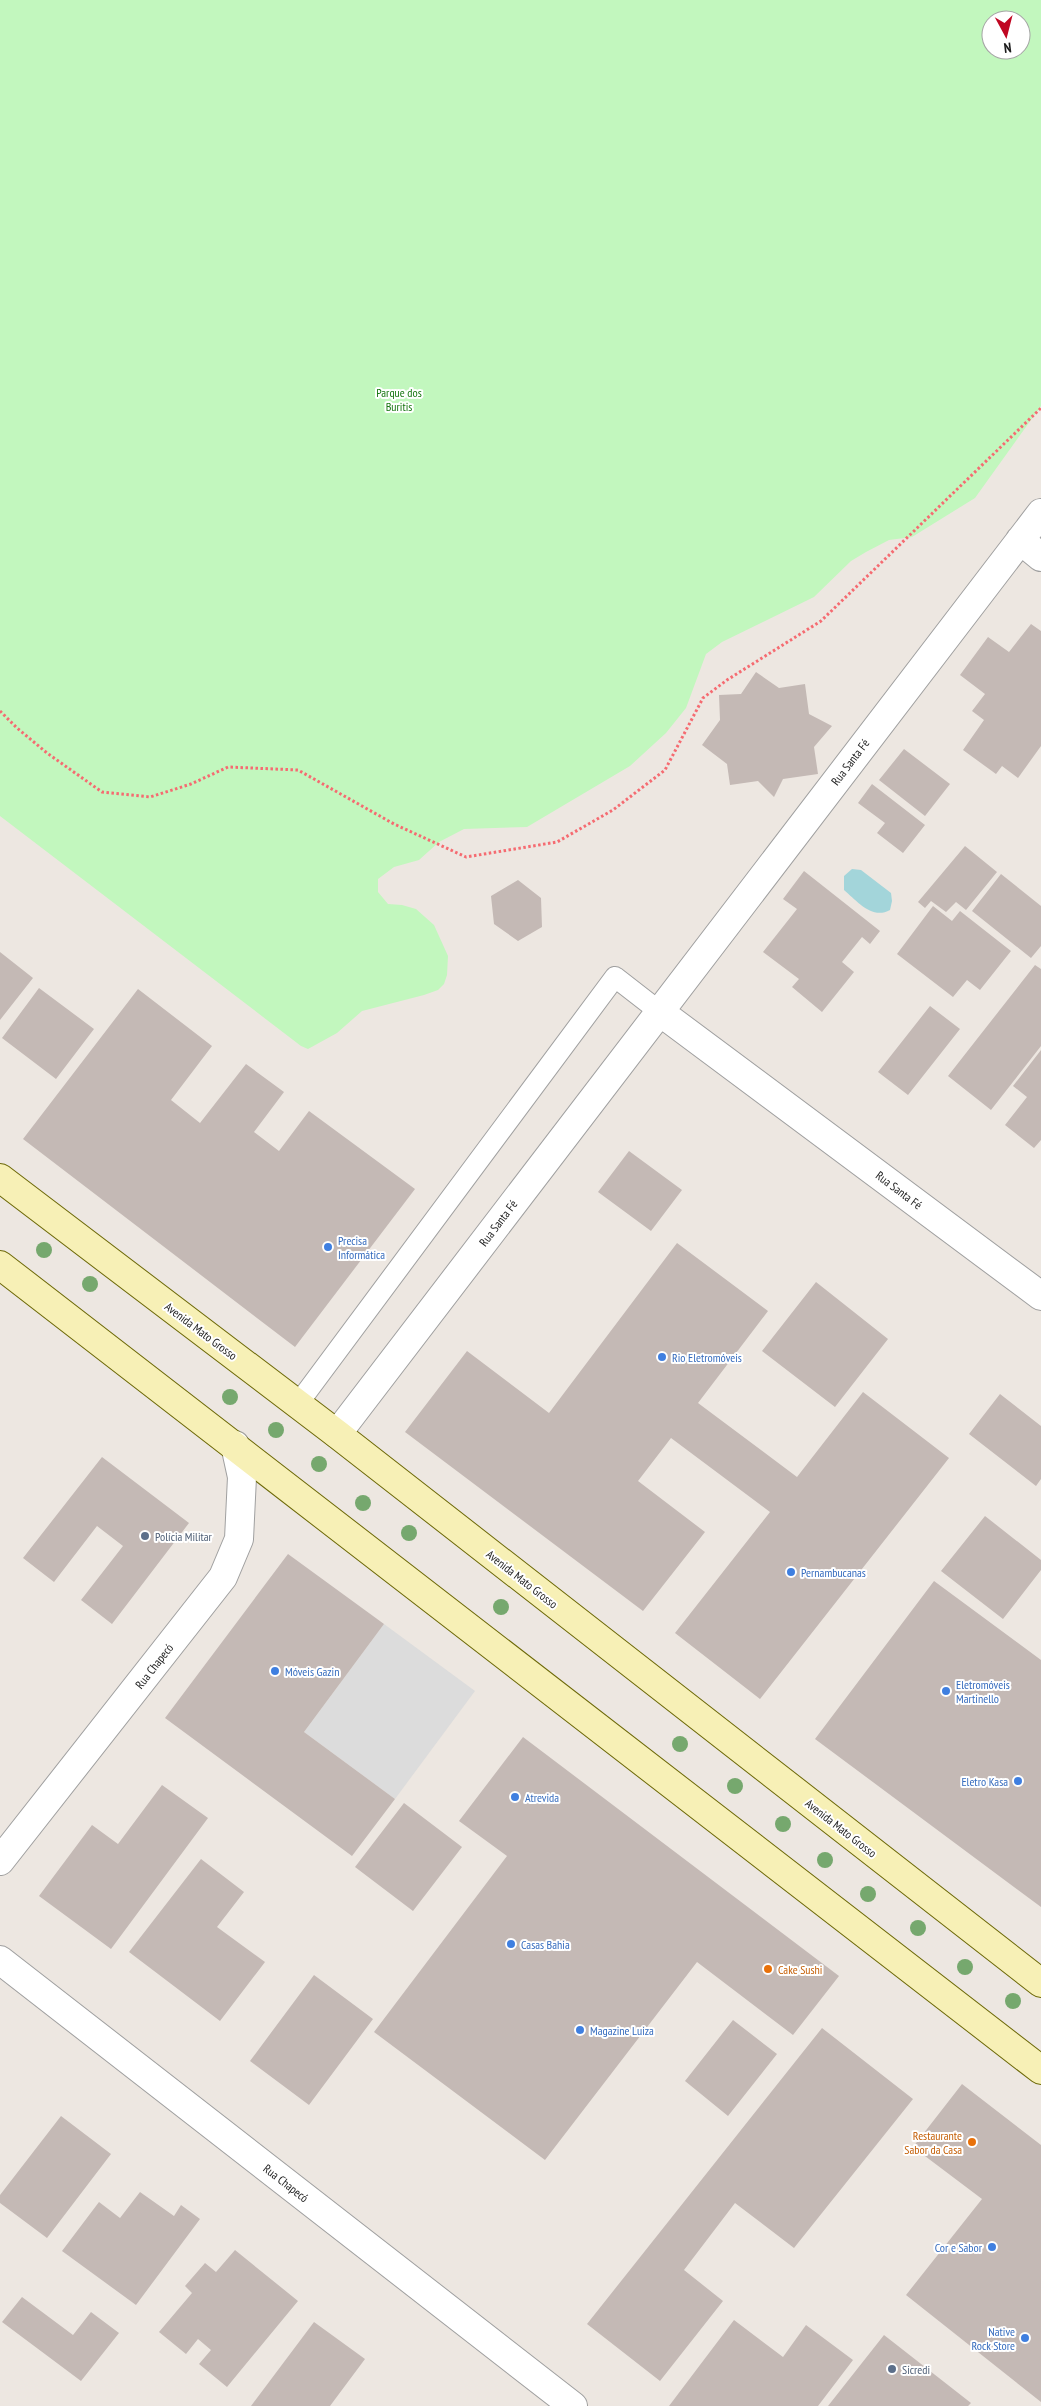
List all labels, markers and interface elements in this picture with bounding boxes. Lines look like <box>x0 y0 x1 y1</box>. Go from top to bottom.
north arrow <box>981 10 1031 60</box>
text: N <box>1003 39 1012 57</box>
park label: Parque dos Buritis <box>376 385 422 414</box>
street label: Rua Santa Fé <box>828 736 872 788</box>
street label: Rua Santa Fé <box>873 1168 925 1212</box>
street label: Rua Santa Fé <box>476 1197 520 1249</box>
place label: Precisa Informática <box>338 1233 385 1262</box>
marker: Precisa Informática <box>322 1241 334 1253</box>
street label: Avenida Mato Grosso <box>162 1299 240 1363</box>
place label: Rio Eletromóveis <box>672 1350 742 1365</box>
marker: Rio Eletromóveis <box>656 1351 668 1363</box>
place label: Polícia Militar <box>155 1529 213 1544</box>
marker: Polícia Militar <box>139 1530 151 1542</box>
street label: Avenida Mato Grosso <box>483 1546 561 1612</box>
place label: Pernambucanas <box>801 1565 866 1580</box>
marker: Pernambucanas <box>785 1566 797 1578</box>
street label: Rua Chapecó <box>132 1640 176 1692</box>
place label: Móveis Gazin <box>285 1664 339 1679</box>
marker: Móveis Gazin <box>269 1665 281 1677</box>
place label: Eletromóveis Martinello <box>956 1677 1010 1706</box>
marker: Eletromóveis Martinello <box>940 1685 952 1697</box>
place label: Eletro Kasa <box>961 1774 1008 1789</box>
marker: Eletro Kasa <box>1012 1775 1024 1787</box>
place label: Atrevida <box>525 1790 559 1805</box>
marker: Atrevida <box>509 1791 521 1803</box>
street label: Avenida Mato Grosso <box>802 1795 880 1861</box>
place label: Casas Bahia <box>521 1937 570 1952</box>
marker: Casas Bahia <box>505 1938 517 1950</box>
place label: Cake Sushi <box>778 1962 822 1977</box>
marker: Cake Sushi <box>762 1963 774 1975</box>
place label: Magazine Luiza <box>590 2023 654 2038</box>
marker: Magazine Luiza <box>574 2024 586 2036</box>
place label: Restaurante Sabor da Casa <box>904 2128 962 2157</box>
marker: Restaurante Sabor da Casa <box>966 2136 978 2148</box>
street label: Rua Chapecó <box>260 2161 312 2205</box>
place label: Cor e Sabor <box>935 2240 983 2255</box>
marker: Cor e Sabor <box>986 2241 998 2253</box>
place label: Native Rock Store <box>972 2324 1015 2353</box>
marker: Native Rock Store <box>1019 2332 1031 2344</box>
place label: Sicredi <box>902 2362 930 2377</box>
marker: Sicredi <box>886 2363 898 2375</box>

